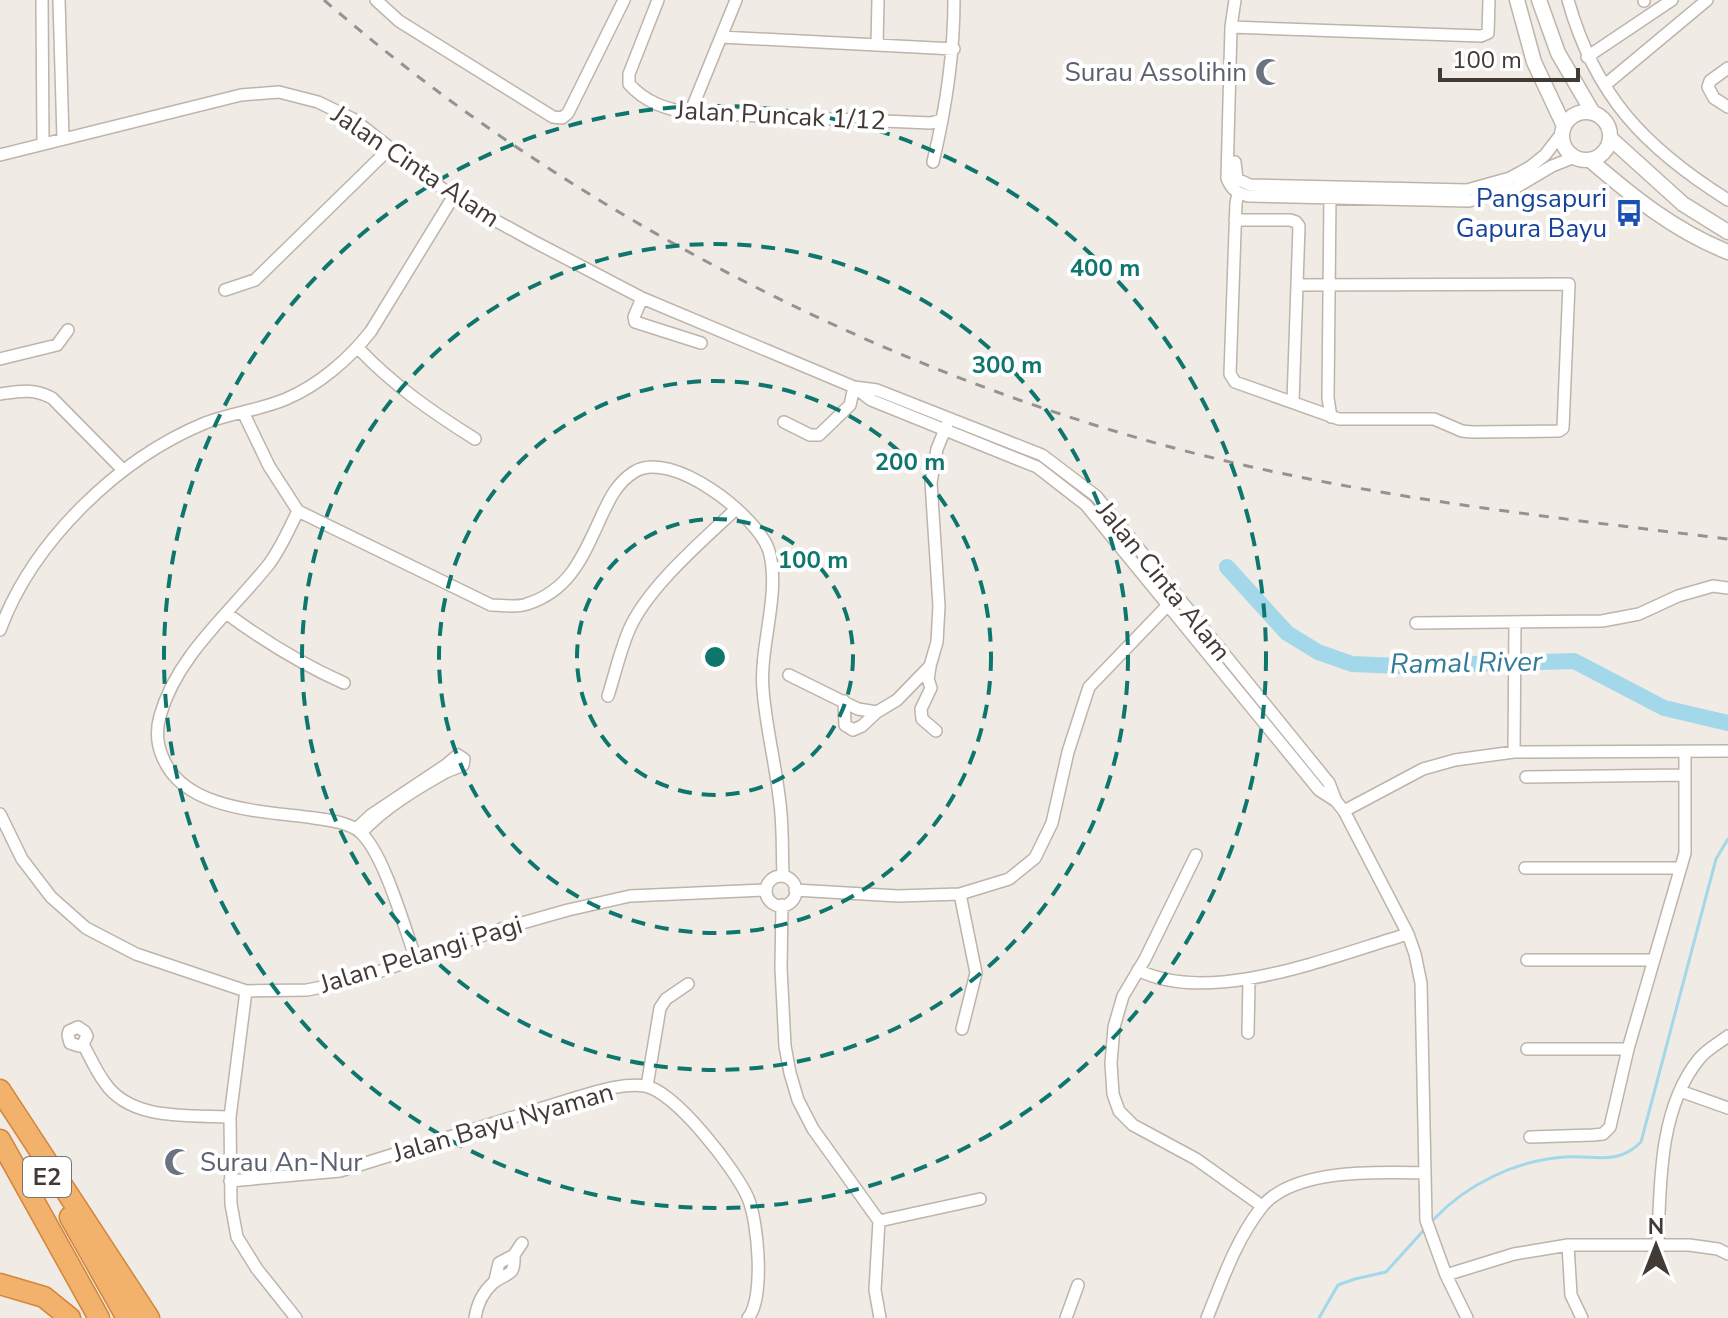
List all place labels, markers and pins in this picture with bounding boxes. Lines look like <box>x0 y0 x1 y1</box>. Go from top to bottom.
place label: Surau Assolihin <box>1065 55 1247 90</box>
mosque icon: Surau Assolihin <box>1254 57 1284 87</box>
place label: Pangsapuri Gapura Bayu <box>1456 181 1607 246</box>
bus stop icon: Pangsapuri Gapura Bayu <box>1614 198 1644 228</box>
centre of rings <box>701 643 729 671</box>
place label: Surau An-Nur <box>200 1145 363 1180</box>
mosque icon: Surau An-Nur <box>163 1147 193 1177</box>

